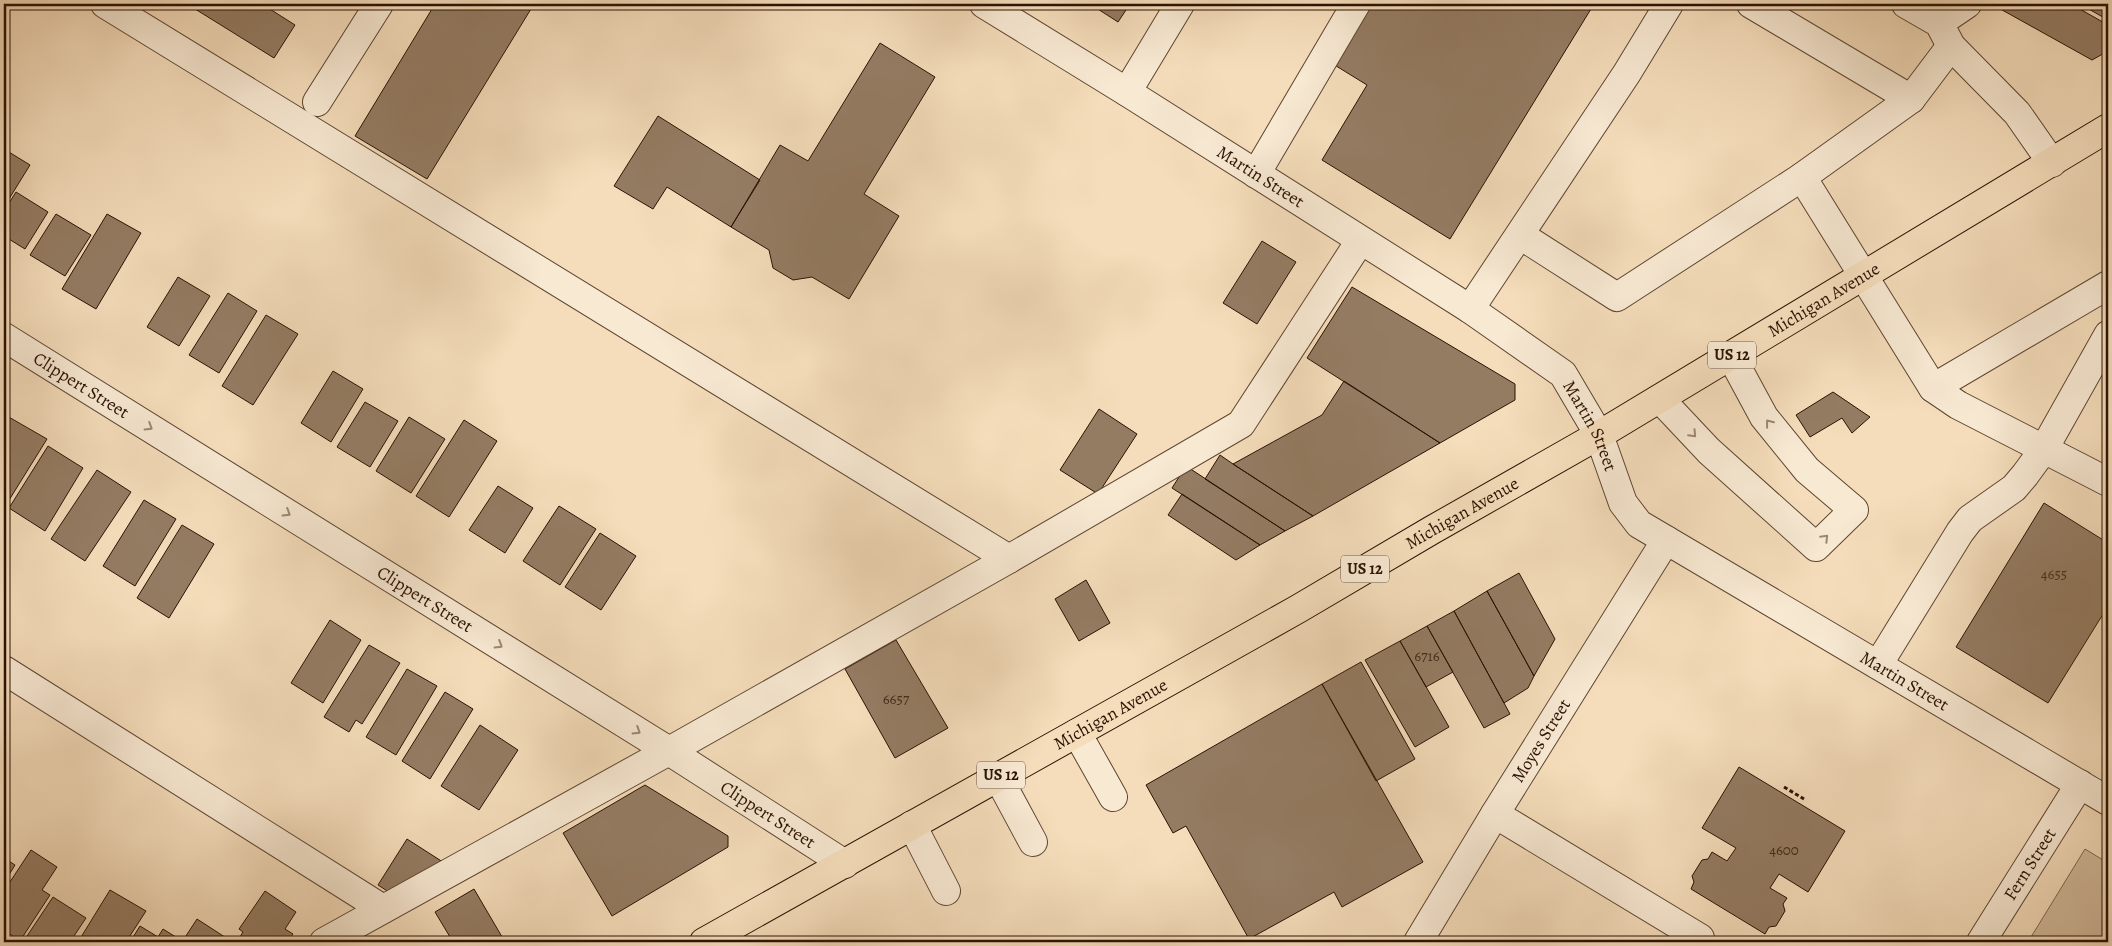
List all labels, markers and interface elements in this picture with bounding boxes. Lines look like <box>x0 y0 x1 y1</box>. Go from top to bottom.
street label: Martin Street <box>1212 140 1309 213</box>
street label: Michigan Avenue <box>1763 256 1884 343</box>
road number: US 12 <box>1708 342 1756 368</box>
street label: Clippert Street <box>29 346 134 424</box>
street label: Martin Street <box>1557 376 1623 474</box>
one-way arrow <box>1766 420 1774 429</box>
one-way arrow <box>144 421 153 431</box>
one-way arrow <box>1687 429 1696 438</box>
street label: Michigan Avenue <box>1401 471 1523 555</box>
one-way arrow <box>282 507 291 517</box>
one-way arrow <box>1819 535 1828 544</box>
road number: US 12 <box>1341 556 1389 582</box>
street label: Clippert Street <box>373 560 478 638</box>
house number: 4655 <box>2041 564 2067 584</box>
one-way arrow <box>494 639 503 649</box>
street label: Martin Street <box>1856 645 1953 716</box>
house number: 6716 <box>1414 646 1440 666</box>
street label: Michigan Avenue <box>1049 673 1172 756</box>
house number: 6657 <box>883 689 910 709</box>
street label: Moyes Street <box>1506 694 1576 787</box>
one-way arrow <box>632 725 641 735</box>
road number: US 12 <box>977 762 1025 788</box>
street label: Clippert Street <box>716 775 820 854</box>
street label: Fern Street <box>1998 823 2062 905</box>
house number: 4600 <box>1769 840 1799 860</box>

